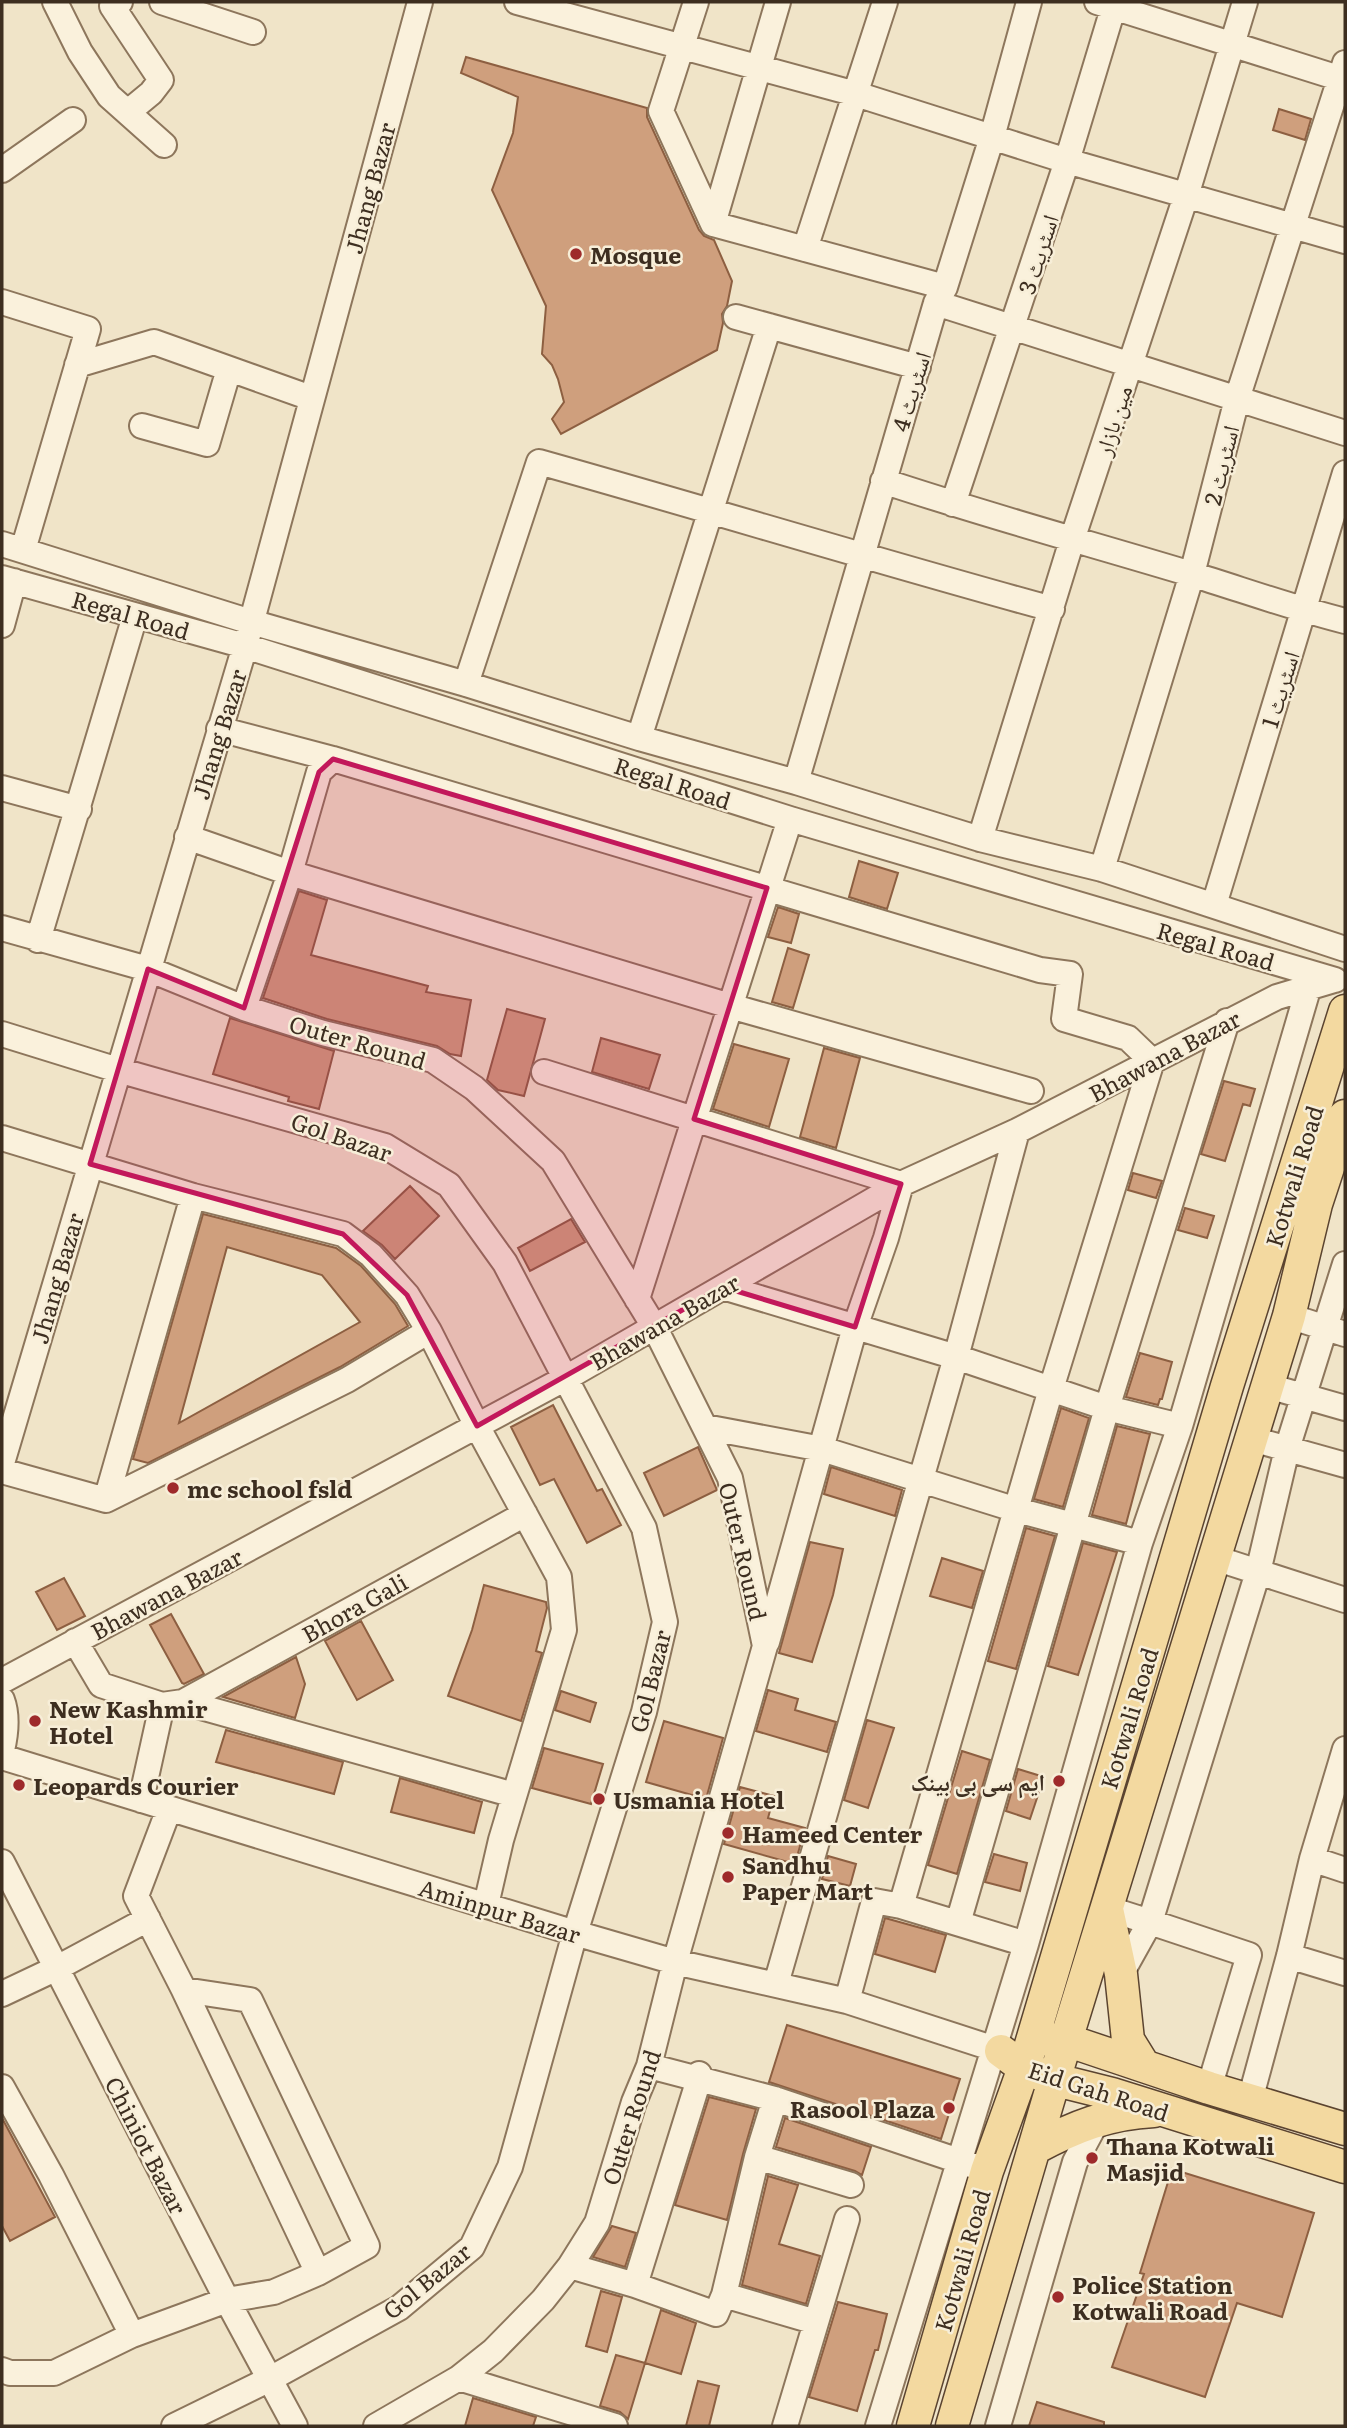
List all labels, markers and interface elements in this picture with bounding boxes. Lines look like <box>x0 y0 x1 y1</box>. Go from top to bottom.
street label: Jhang Bazar <box>335 118 403 257</box>
street label: اسٹریٹ 3 <box>1008 210 1066 298</box>
place label: Mosque <box>590 237 681 271</box>
marker: Mosque <box>568 246 584 262</box>
street label: اسٹریٹ 4 <box>882 347 938 435</box>
street label: مین بازار <box>1084 380 1139 461</box>
street label: اسٹریٹ 2 <box>1194 422 1246 508</box>
street label: Regal Road <box>68 581 194 647</box>
street label: اسٹریٹ 1 <box>1251 646 1307 732</box>
street label: Jhang Bazar <box>182 665 254 803</box>
street label: Regal Road <box>610 747 736 817</box>
street label: Regal Road <box>1153 912 1279 978</box>
street label: Bhawana Bazar <box>1082 1001 1246 1109</box>
street label: Outer Round <box>286 1005 430 1077</box>
street label: Kotwali Road <box>1255 1101 1331 1251</box>
street label: Gol Bazar <box>287 1103 397 1169</box>
street label: Jhang Bazar <box>21 1208 91 1347</box>
street label: Bhawana Bazar <box>583 1264 745 1378</box>
place label: mc school fsld <box>187 1471 352 1505</box>
street label: Outer Round <box>712 1479 776 1623</box>
marker: mc school fsld <box>165 1480 181 1496</box>
street label: Bhawana Bazar <box>84 1539 248 1647</box>
street label: Bhora Gali <box>295 1564 413 1650</box>
street label: Gol Bazar <box>620 1626 678 1736</box>
street label: Kotwali Road <box>1090 1643 1166 1793</box>
place label: New Kashmir Hotel <box>49 1691 208 1751</box>
marker: New Kashmir Hotel <box>27 1713 43 1729</box>
place label: ایم سی بی بینک <box>911 1764 1045 1799</box>
place label: Leopards Courier <box>33 1768 239 1802</box>
marker: ایم سی بی بینک <box>1051 1773 1067 1789</box>
marker: Leopards Courier <box>11 1777 27 1793</box>
place label: Usmania Hotel <box>613 1782 784 1816</box>
marker: Usmania Hotel <box>591 1791 607 1807</box>
place label: Hameed Center <box>742 1816 923 1850</box>
marker: Hameed Center <box>720 1825 736 1841</box>
place label: Sandhu Paper Mart <box>742 1847 873 1907</box>
street label: Aminpur Bazar <box>415 1869 585 1951</box>
marker: Sandhu Paper Mart <box>720 1869 736 1885</box>
street label: Outer Round <box>592 2045 668 2189</box>
street label: Eid Gah Road <box>1024 2051 1174 2129</box>
street label: Chiniot Bazar <box>98 2070 196 2220</box>
place label: Rasool Plaza <box>790 2091 936 2125</box>
marker: Rasool Plaza <box>941 2100 957 2116</box>
place label: Thana Kotwali Masjid <box>1106 2128 1274 2188</box>
marker: Thana Kotwali Masjid <box>1084 2150 1100 2166</box>
street label: Kotwali Road <box>924 2185 998 2335</box>
street label: Gol Bazar <box>375 2234 477 2326</box>
place label: Police Station Kotwali Road <box>1072 2267 1233 2327</box>
marker: Police Station Kotwali Road <box>1050 2289 1066 2305</box>

